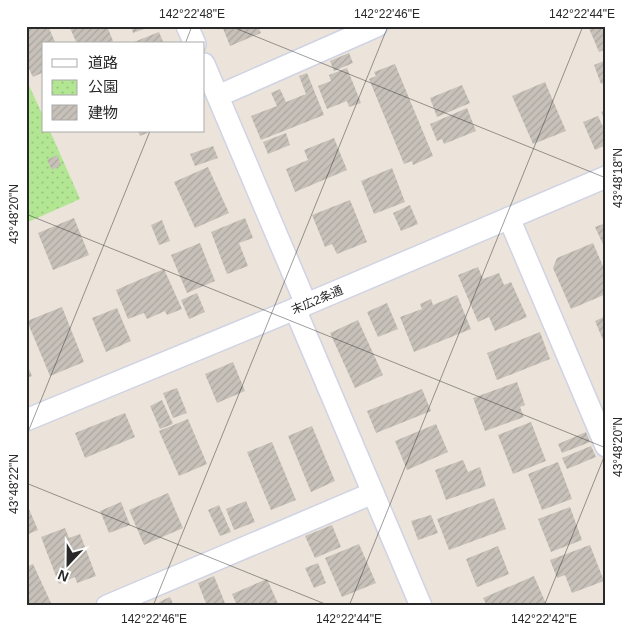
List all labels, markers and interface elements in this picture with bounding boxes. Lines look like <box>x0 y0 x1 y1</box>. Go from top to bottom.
text: 142°22'48"E <box>159 7 225 21</box>
text: 142°22'46"E <box>354 7 420 21</box>
text: 142°22'44"E <box>549 7 615 21</box>
legend <box>42 42 205 132</box>
text: 道路 <box>88 54 118 71</box>
text: 公園 <box>88 78 118 95</box>
text: 建物 <box>88 104 118 121</box>
text: 43°48'18"N <box>611 148 625 208</box>
text: 43°48'20"N <box>7 184 21 244</box>
street label: 末広2条通 <box>289 283 345 317</box>
text: 43°48'20"N <box>611 417 625 477</box>
text: 43°48'22"N <box>7 454 21 514</box>
north arrow <box>42 540 92 590</box>
text: N <box>55 567 71 585</box>
text: 142°22'46"E <box>121 612 187 626</box>
text: 142°22'44"E <box>316 612 382 626</box>
text: 142°22'42"E <box>511 612 577 626</box>

